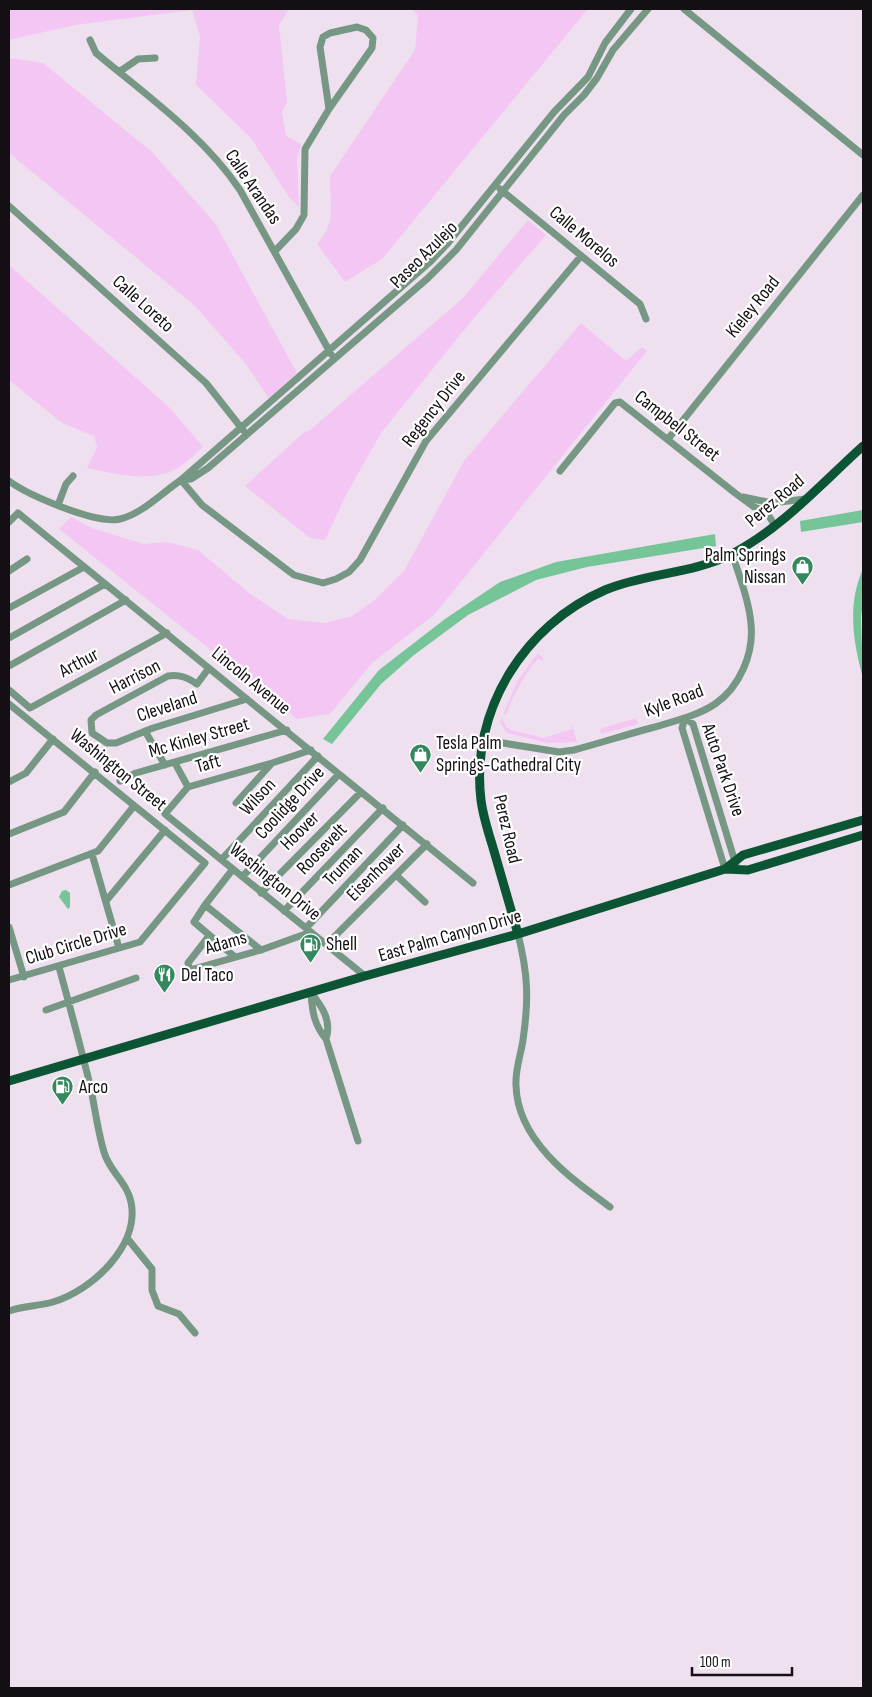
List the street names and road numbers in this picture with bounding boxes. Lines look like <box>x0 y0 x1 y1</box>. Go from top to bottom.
street label: Calle Arandas <box>220 145 286 229</box>
street label: Calle Morelos <box>544 201 624 273</box>
street label: Paseo Azulejo <box>385 216 463 294</box>
street label: Calle Loreto <box>107 270 179 338</box>
street label: Kieley Road <box>721 271 785 343</box>
street label: Regency Drive <box>397 366 471 452</box>
street label: Campbell Street <box>630 386 724 467</box>
street label: Perez Road <box>741 470 809 532</box>
street label: Lincoln Avenue <box>207 642 295 720</box>
street label: Arthur <box>54 643 103 683</box>
street label: Harrison <box>106 654 164 700</box>
street label: Kyle Road <box>641 679 707 723</box>
street label: Cleveland <box>134 686 200 728</box>
street label: Mc Kinley Street <box>146 713 252 763</box>
street label: Auto Park Drive <box>696 720 750 819</box>
street label: Washington Street <box>65 724 171 816</box>
street label: Taft <box>193 749 223 779</box>
street label: Coolidge Drive <box>250 762 330 844</box>
street label: Wilson <box>235 774 281 820</box>
street label: Perez Road <box>488 792 526 866</box>
street label: Hoover <box>276 806 325 855</box>
street label: Roosevelt <box>292 818 352 880</box>
street label: Eisenhower <box>342 837 411 906</box>
street label: Washington Drive <box>225 838 325 926</box>
street label: Truman <box>318 841 368 891</box>
street label: East Palm Canyon Drive <box>376 905 524 967</box>
street label: Club Circle Drive <box>23 918 129 970</box>
street label: Adams <box>202 926 250 960</box>

